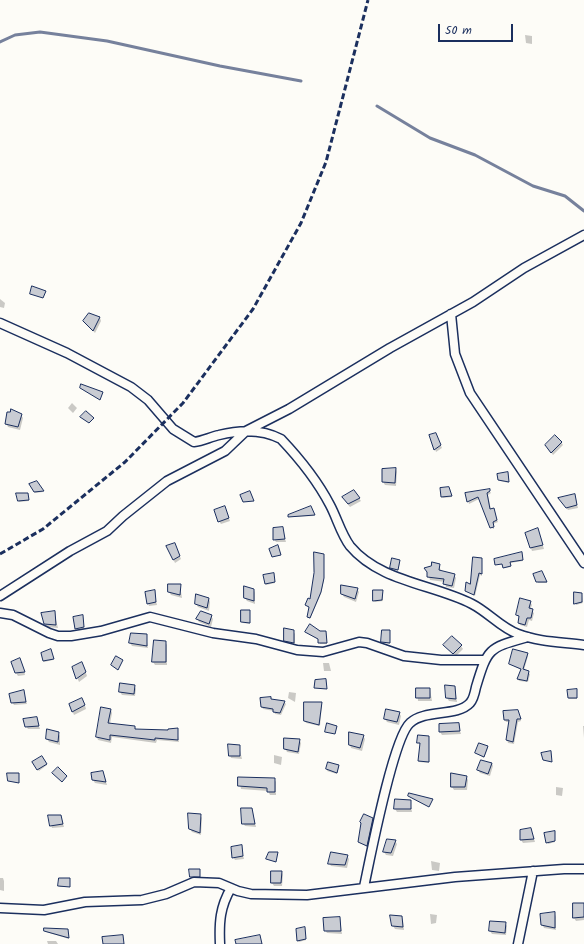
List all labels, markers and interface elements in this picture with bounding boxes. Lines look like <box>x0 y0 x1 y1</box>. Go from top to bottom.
scale bar <box>440 16 515 42</box>
text: 50 m <box>445 21 472 40</box>

